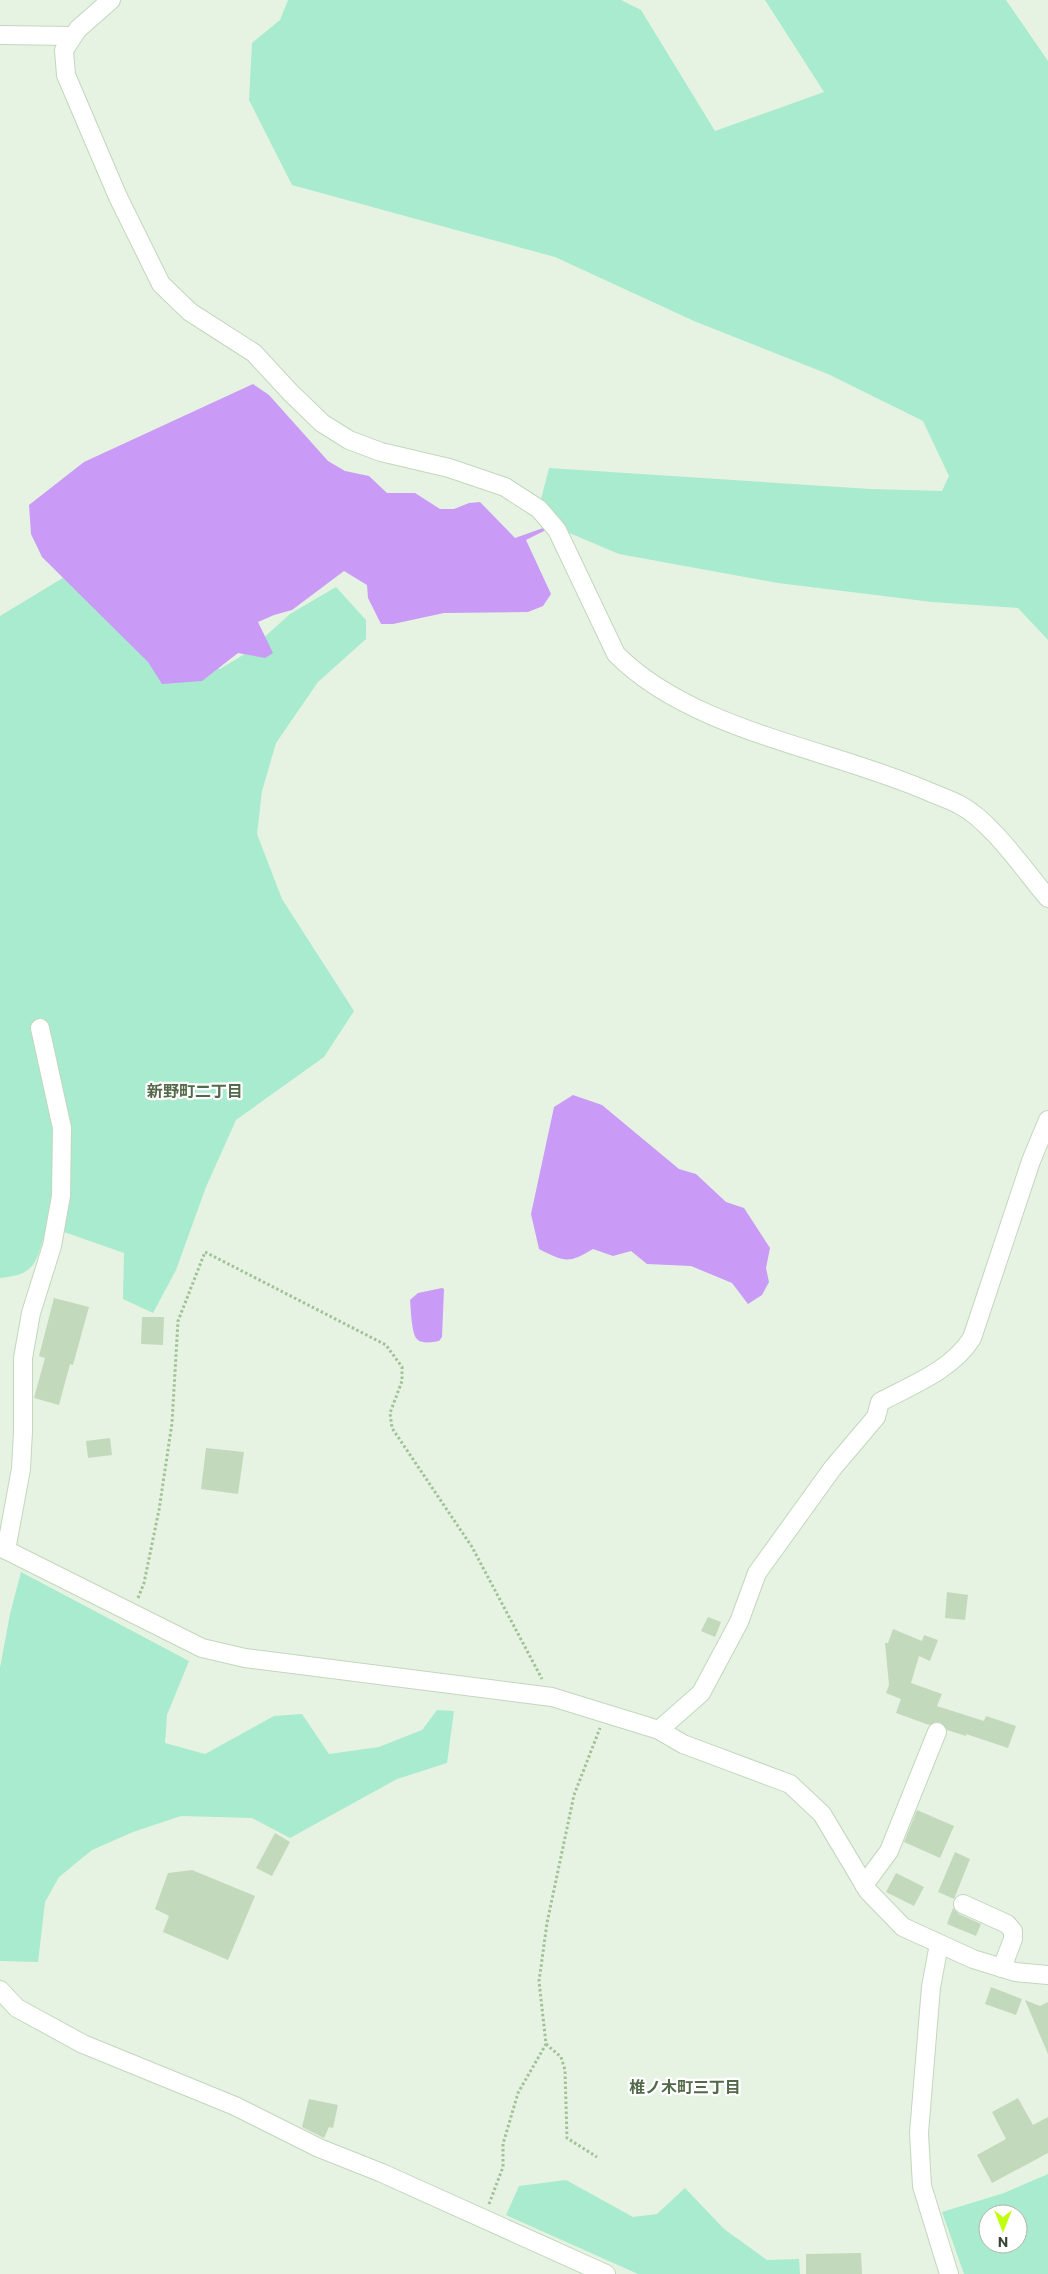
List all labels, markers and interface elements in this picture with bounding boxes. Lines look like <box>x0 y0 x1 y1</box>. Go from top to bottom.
district label: 新野町二丁目 <box>147 1081 243 1100</box>
district label: 椎ノ木町三丁目 <box>629 2077 741 2096</box>
north arrow <box>978 2204 1028 2254</box>
text: N <box>998 2234 1008 2251</box>

